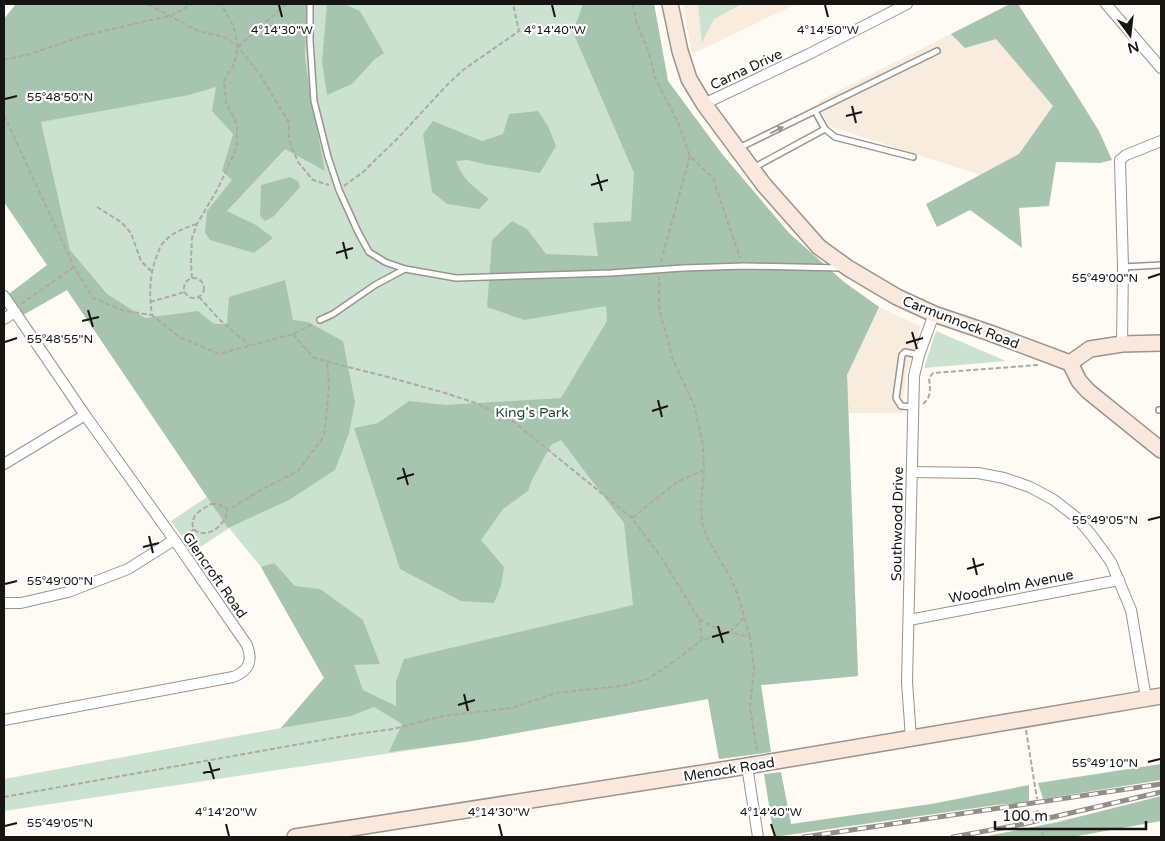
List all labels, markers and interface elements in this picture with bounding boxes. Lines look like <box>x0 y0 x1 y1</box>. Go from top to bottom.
north arrow <box>1105 10 1155 60</box>
text: 4°14'30"W <box>251 23 313 37</box>
text: 4°14'40"W <box>524 23 586 37</box>
text: 4°14'50"W <box>797 23 859 37</box>
text: N <box>1126 37 1141 57</box>
street label: Carna Drive <box>708 45 785 94</box>
text: 55°48'50"N <box>27 90 93 104</box>
one-way arrow <box>770 126 784 134</box>
text: 55°49'00"N <box>1072 271 1138 285</box>
street label: Carmunnock Road <box>900 292 1022 353</box>
text: 55°48'55"N <box>27 332 93 346</box>
park label: King's Park <box>495 404 569 421</box>
street label: Southwood Drive <box>888 467 907 581</box>
text: 55°49'05"N <box>1072 513 1138 527</box>
street label: Glencroft Road <box>179 529 251 622</box>
street label: Woodholm Avenue <box>947 566 1075 607</box>
text: 55°49'00"N <box>27 574 93 588</box>
street label: Menock Road <box>682 754 776 785</box>
text: 55°49'10"N <box>1072 756 1138 770</box>
scale bar <box>995 798 1146 830</box>
text: 4°14'20"W <box>195 805 257 819</box>
text: 4°14'30"W <box>468 805 530 819</box>
text: 4°14'40"W <box>740 805 802 819</box>
text: 100 m <box>1002 807 1048 825</box>
text: 55°49'05"N <box>27 816 93 830</box>

